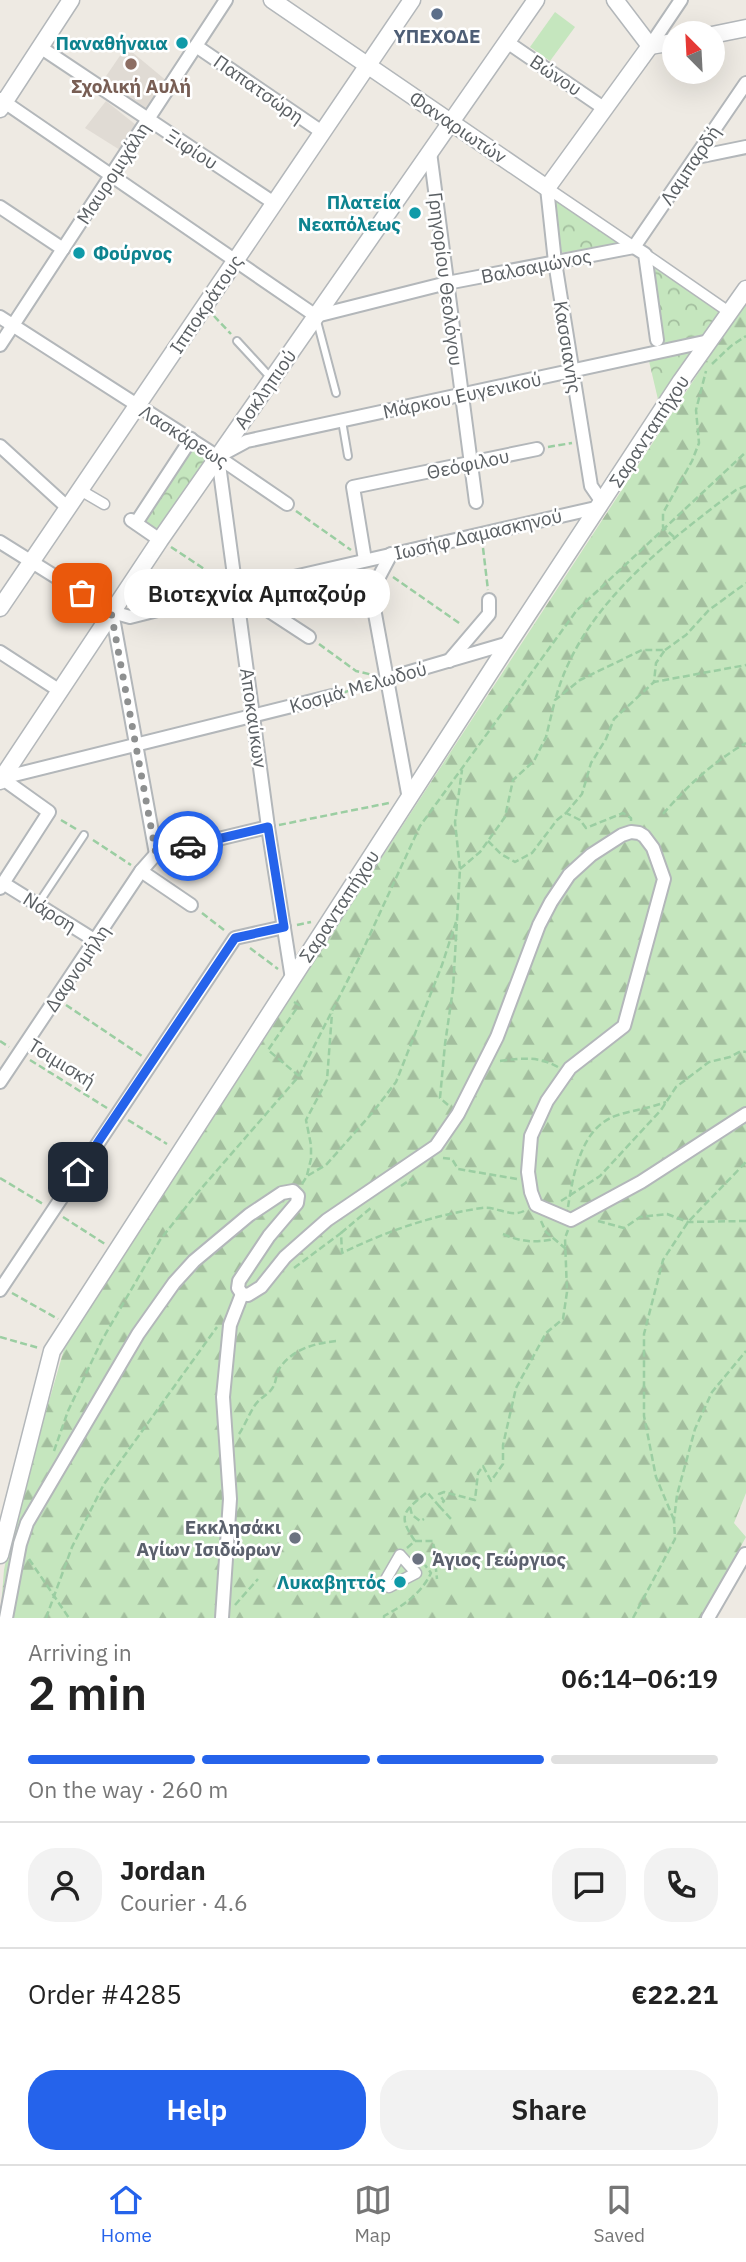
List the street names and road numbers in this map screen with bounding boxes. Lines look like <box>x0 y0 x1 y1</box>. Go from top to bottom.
street label: Παπατσώρη <box>209 49 309 129</box>
street label: Βώνου <box>526 49 586 101</box>
street label: Φαναριωτών <box>405 86 512 169</box>
street label: Μαυρομιχάλη <box>71 117 155 229</box>
street label: Λαμπαρδή <box>655 120 725 210</box>
street label: Ξιφίου <box>161 123 223 175</box>
street label: Γρηγορίου Θεολόγου <box>423 191 469 367</box>
street label: Βαλσαμώνος <box>479 244 593 288</box>
street label: Ιπποκράτους <box>164 250 248 358</box>
street label: Κασσιανής <box>549 299 587 395</box>
street label: Ασκληπιού <box>229 344 301 434</box>
street label: Μάρκου Ευγενικού <box>380 366 544 424</box>
street label: Σαρανταπήχου <box>604 370 694 492</box>
street label: Λασκάρεως <box>135 399 233 473</box>
street label: Θεόφιλου <box>424 444 512 484</box>
street label: Ιωσήφ Δαμασκηνού <box>392 503 564 565</box>
street label: Κοσμά Μελωδού <box>287 656 429 718</box>
street label: Αποκαύκων <box>235 666 273 770</box>
street label: Σαρανταπήχου <box>294 845 384 967</box>
street label: Νάρση <box>19 886 81 938</box>
street label: Δαφνομήλη <box>39 920 115 1016</box>
street label: Τσιμισκή <box>24 1033 100 1093</box>

